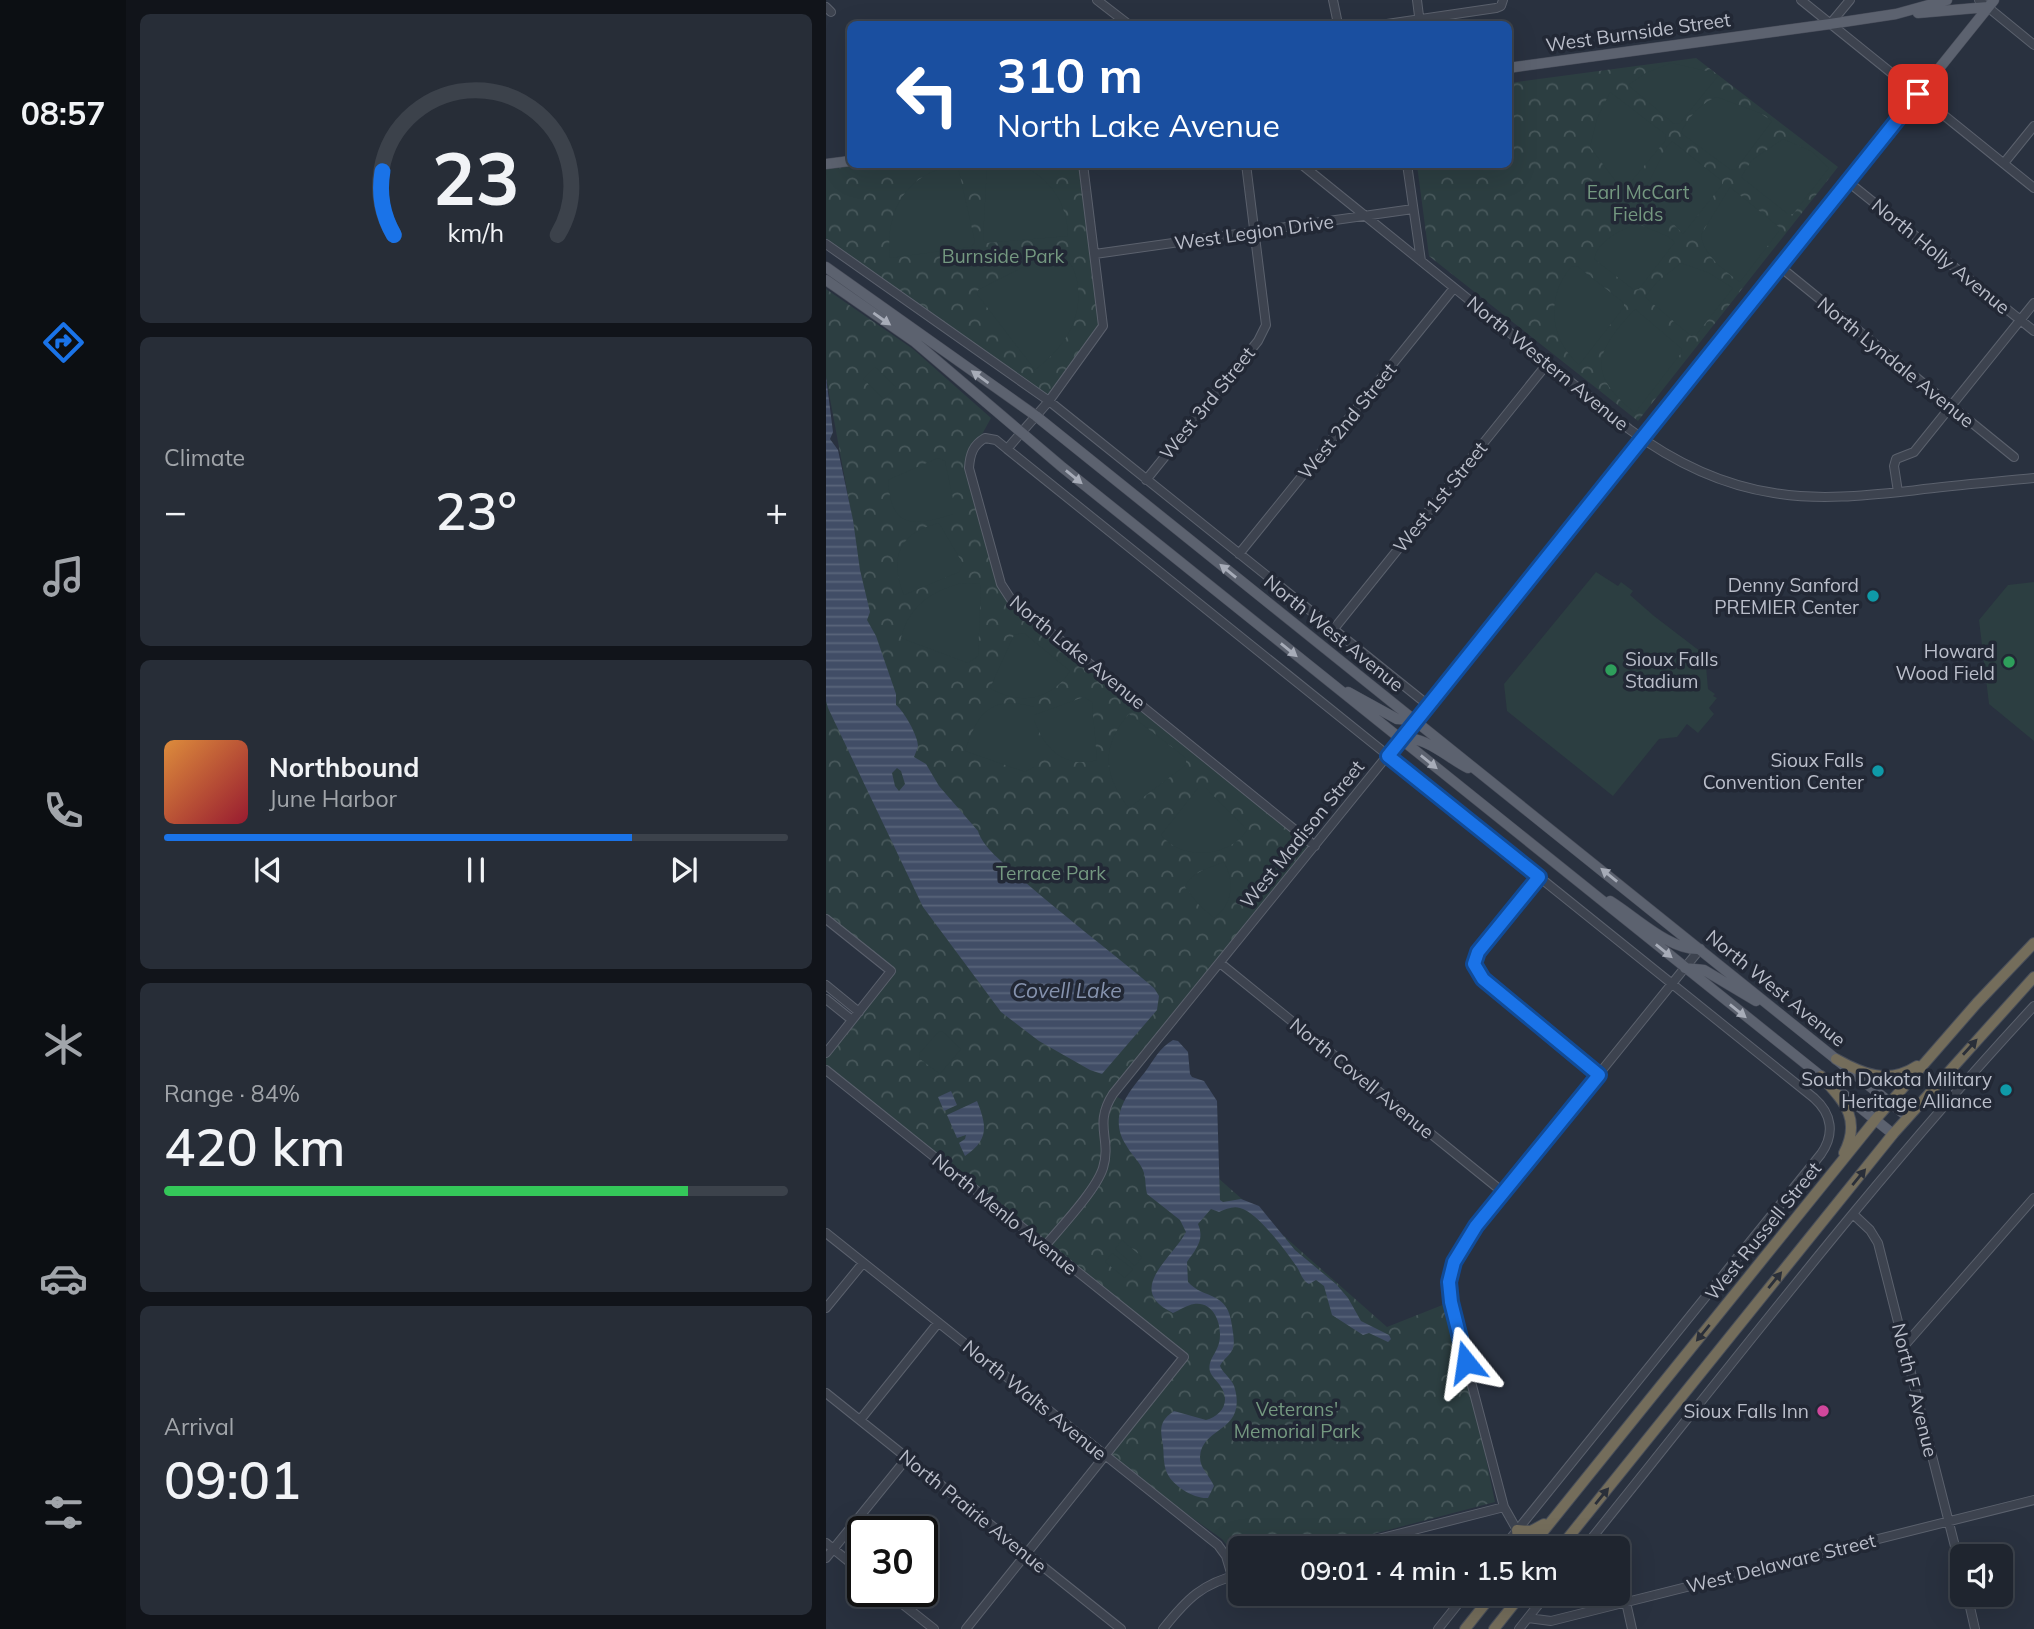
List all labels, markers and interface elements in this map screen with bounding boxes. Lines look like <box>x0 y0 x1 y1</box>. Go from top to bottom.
street label: West Burnside Street <box>1544 7 1732 57</box>
text: 310 m <box>997 44 1143 105</box>
icon: left <box>882 49 973 140</box>
pin <box>1888 64 1948 124</box>
icon: arrive <box>1899 75 1937 113</box>
text: 08:57 <box>21 93 105 133</box>
text: North Lake Avenue <box>997 105 1280 145</box>
text: 23 <box>432 132 520 223</box>
park label: Earl McCart Fields <box>1587 180 1690 226</box>
street label: North Holly Avenue <box>1867 193 2015 319</box>
street label: West Legion Drive <box>1173 209 1335 255</box>
text: km/h <box>448 216 504 247</box>
park label: Burnside Park <box>942 244 1064 268</box>
street label: North Western Avenue <box>1462 290 1634 436</box>
street label: North Lyndale Avenue <box>1813 291 1979 433</box>
one-way arrow <box>873 311 891 325</box>
icon: directions <box>39 318 88 367</box>
street label: West 3rd Street <box>1154 341 1260 464</box>
street label: West 2nd Street <box>1293 358 1401 484</box>
one-way arrow <box>971 370 989 384</box>
street label: West 1st Street <box>1388 436 1492 557</box>
text: Climate <box>164 443 245 472</box>
one-way arrow <box>1064 469 1082 484</box>
text: 23° <box>435 478 517 543</box>
text: − <box>164 487 187 535</box>
text: + <box>765 487 788 535</box>
icon: music <box>39 552 88 601</box>
one-way arrow <box>1220 563 1238 578</box>
street label: North West Avenue <box>1259 569 1409 697</box>
place label: Denny Sanford PREMIER Center <box>1714 573 1859 619</box>
marker: Denny Sanford PREMIER Center <box>1865 588 1881 604</box>
street label: North Lake Avenue <box>1005 590 1151 714</box>
place label: Howard Wood Field <box>1895 639 1995 685</box>
one-way arrow <box>1281 642 1298 657</box>
place label: Sioux Falls Stadium <box>1625 647 1718 693</box>
marker: Howard Wood Field <box>2001 654 2017 670</box>
marker: Sioux Falls Stadium <box>1603 662 1619 678</box>
place label: Sioux Falls Convention Center <box>1703 748 1864 794</box>
text: Northbound <box>269 751 419 784</box>
street label: West Madison Street <box>1235 755 1369 913</box>
one-way arrow <box>1419 755 1437 770</box>
marker: Sioux Falls Convention Center <box>1870 763 1886 779</box>
text: June Harbor <box>269 784 397 813</box>
icon: phone <box>39 786 88 835</box>
icon: previous <box>249 851 287 889</box>
icon: pause <box>457 851 495 889</box>
icon: next <box>665 851 703 889</box>
park label: Terrace Park <box>996 861 1106 885</box>
one-way arrow <box>1601 868 1619 883</box>
street label: North West Avenue <box>1701 924 1851 1052</box>
one-way arrow <box>1654 943 1672 958</box>
water label: Covell Lake <box>1012 977 1122 1003</box>
one-way arrow <box>1729 1003 1747 1018</box>
street label: North Covell Avenue <box>1285 1012 1439 1144</box>
icon: climate <box>39 1020 88 1069</box>
one-way arrow <box>1962 1038 1978 1056</box>
place label: South Dakota Military Heritage Alliance <box>1801 1067 1992 1113</box>
text: Range · 84% <box>164 1079 300 1108</box>
marker: South Dakota Military Heritage Alliance <box>1998 1082 2014 1098</box>
text: 420 km <box>164 1114 345 1179</box>
street label: North Menlo Avenue <box>928 1148 1082 1280</box>
street label: West Russell Street <box>1700 1157 1826 1305</box>
one-way arrow <box>1851 1168 1866 1185</box>
icon: car <box>39 1254 88 1303</box>
one-way arrow <box>1767 1272 1782 1289</box>
street label: North F Avenue <box>1887 1321 1943 1459</box>
one-way arrow <box>1695 1324 1710 1342</box>
position arrow <box>1429 1325 1503 1399</box>
street label: North Walts Avenue <box>958 1335 1112 1465</box>
park label: Veterans' Memorial Park <box>1234 1397 1360 1443</box>
place label: Sioux Falls Inn <box>1683 1399 1809 1423</box>
marker: Sioux Falls Inn <box>1815 1403 1831 1419</box>
text: Arrival <box>164 1412 234 1441</box>
street label: North Prairie Avenue <box>894 1444 1052 1578</box>
text: 09:01 <box>164 1447 301 1512</box>
one-way arrow <box>1594 1487 1609 1505</box>
icon: filters <box>39 1488 88 1537</box>
speed limit sign: 30 <box>847 1516 938 1607</box>
street label: West Delaware Street <box>1684 1528 1878 1598</box>
map controls <box>1950 1544 2013 1607</box>
button: sound <box>1950 1544 2013 1607</box>
text: 09:01 · 4 min · 1.5 km <box>1300 1554 1558 1587</box>

